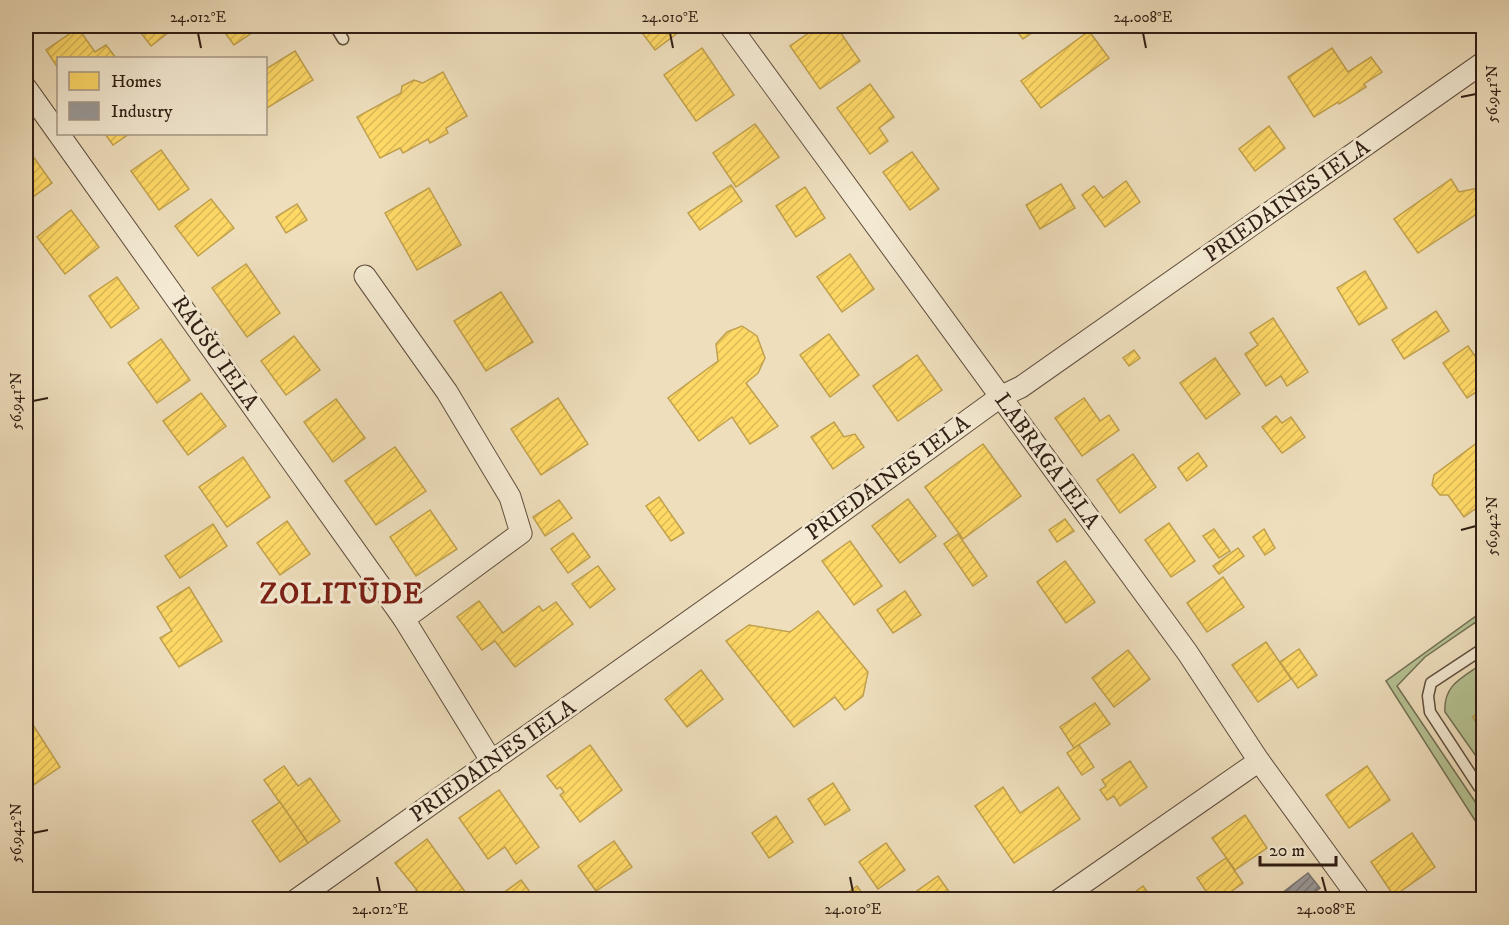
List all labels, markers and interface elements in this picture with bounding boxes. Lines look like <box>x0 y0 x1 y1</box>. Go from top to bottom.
text: 24.012°E <box>170 8 226 27</box>
text: 24.010°E <box>642 8 699 27</box>
text: 24.008°E <box>1114 8 1173 27</box>
legend <box>57 57 267 135</box>
text: 56.941°N <box>1483 65 1502 123</box>
text: Homes <box>111 71 162 93</box>
text: Industry <box>111 101 173 123</box>
street label: PRIEDAINES IELA <box>1199 133 1376 268</box>
street label: RAUŠU IELA <box>166 290 266 416</box>
text: 56.941°N <box>7 372 26 430</box>
street label: LABRAGA IELA <box>989 388 1106 535</box>
street label: PRIEDAINES IELA <box>801 409 976 547</box>
text: 56.942°N <box>1483 496 1502 556</box>
district label: ZOLITŪDE <box>260 577 424 612</box>
street label: PRIEDAINES IELA <box>405 693 582 828</box>
text: 56.942°N <box>7 803 26 863</box>
scale bar <box>1260 829 1336 867</box>
text: 20 m <box>1269 840 1305 862</box>
text: 24.012°E <box>352 900 408 919</box>
text: 24.010°E <box>825 900 882 919</box>
text: 24.008°E <box>1297 900 1356 919</box>

